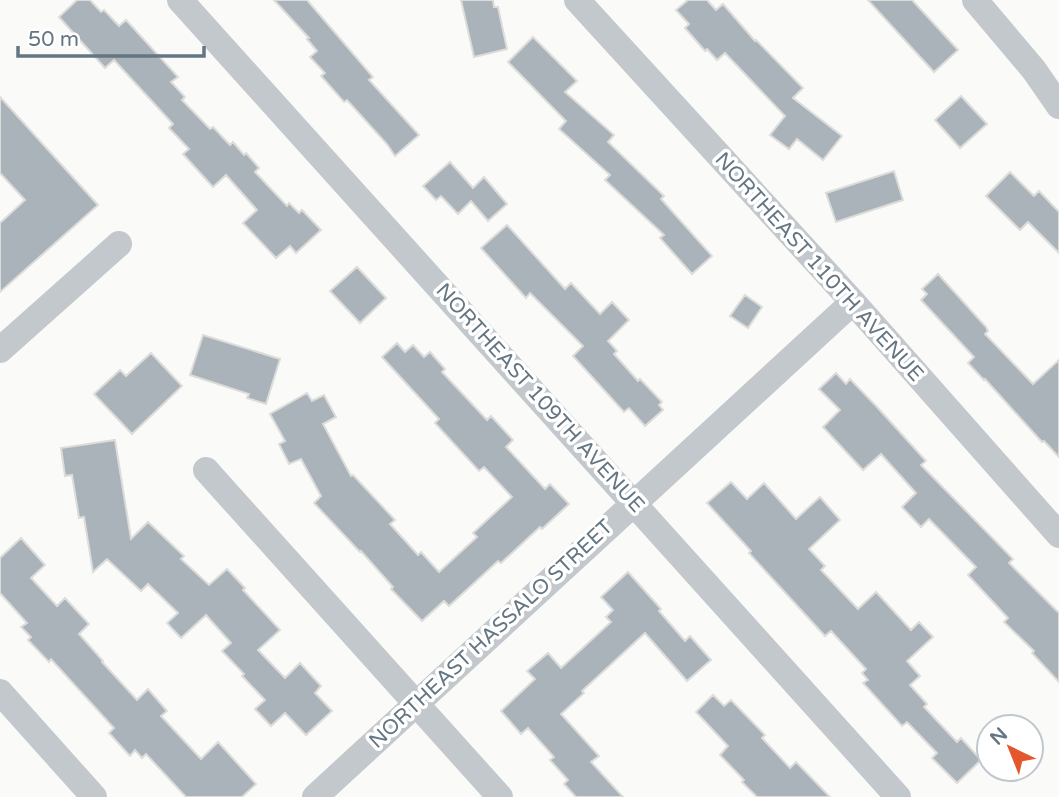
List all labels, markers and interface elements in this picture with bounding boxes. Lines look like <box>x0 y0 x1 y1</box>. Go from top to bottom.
scale bar <box>18 14 203 58</box>
text: 50 m <box>28 27 79 52</box>
street label: NORTHEAST 110TH AVENUE <box>709 147 929 387</box>
street label: NORTHEAST 109TH AVENUE <box>430 278 650 518</box>
street label: NORTHEAST HASSALO STREET <box>364 514 618 754</box>
north arrow <box>975 713 1045 783</box>
text: N <box>986 723 1012 750</box>

